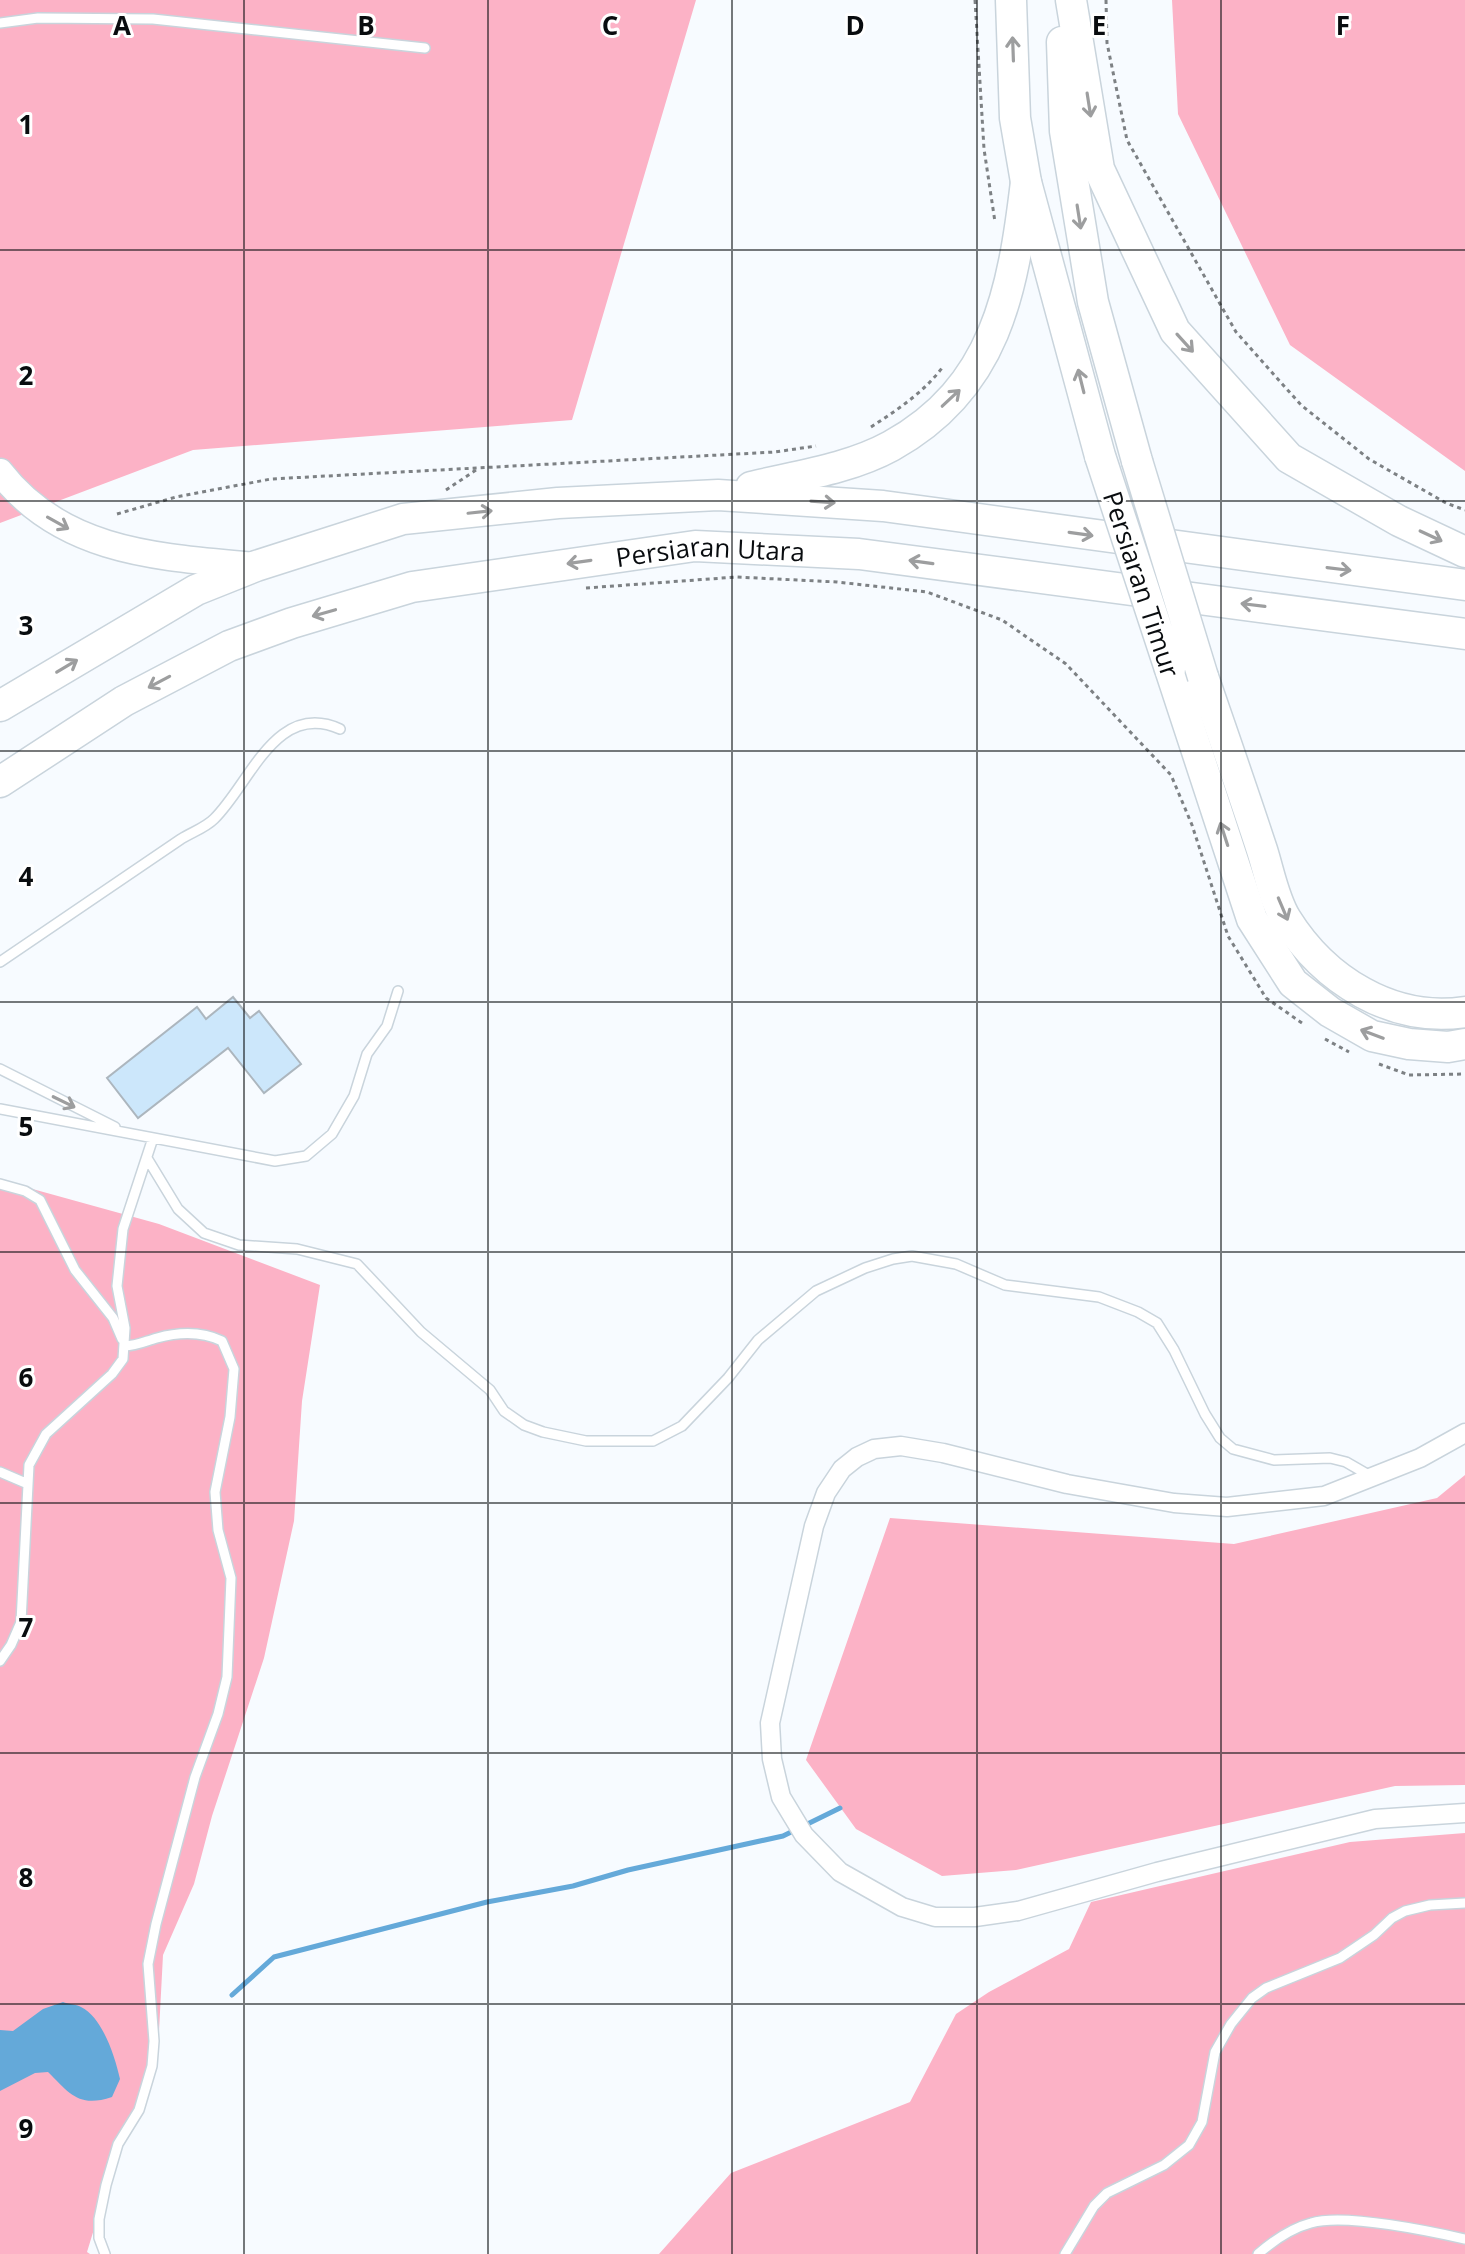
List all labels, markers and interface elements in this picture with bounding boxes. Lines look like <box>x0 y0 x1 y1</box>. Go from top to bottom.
text: A <box>113 7 131 43</box>
text: B <box>357 7 375 43</box>
text: C <box>602 7 618 43</box>
text: D <box>845 7 865 43</box>
text: E <box>1092 7 1106 43</box>
text: F <box>1336 7 1350 43</box>
one-way arrow <box>1005 36 1021 63</box>
one-way arrow <box>1082 91 1097 117</box>
text: 1 <box>19 106 33 142</box>
one-way arrow <box>1072 204 1087 229</box>
one-way arrow <box>1176 332 1194 352</box>
text: 2 <box>19 357 34 393</box>
one-way arrow <box>1072 368 1087 394</box>
one-way arrow <box>941 388 961 407</box>
street label: Persiaran Timur <box>1095 486 1189 682</box>
one-way arrow <box>809 494 836 509</box>
one-way arrow <box>466 504 493 519</box>
one-way arrow <box>46 516 70 531</box>
street label: Persiaran Utara <box>613 527 806 575</box>
one-way arrow <box>1068 527 1093 542</box>
one-way arrow <box>1418 529 1442 544</box>
one-way arrow <box>909 554 934 569</box>
one-way arrow <box>566 555 592 570</box>
one-way arrow <box>1326 562 1351 577</box>
one-way arrow <box>1241 597 1266 612</box>
one-way arrow <box>312 606 338 621</box>
text: 3 <box>19 607 33 643</box>
one-way arrow <box>55 658 78 674</box>
one-way arrow <box>148 674 172 690</box>
one-way arrow <box>1216 822 1230 847</box>
text: 4 <box>19 858 34 894</box>
one-way arrow <box>1277 897 1292 921</box>
one-way arrow <box>1360 1026 1384 1040</box>
one-way arrow <box>52 1095 76 1110</box>
text: 5 <box>19 1108 33 1144</box>
text: 6 <box>19 1359 34 1395</box>
text: 7 <box>19 1609 34 1645</box>
text: 8 <box>19 1859 33 1895</box>
text: 9 <box>19 2110 33 2146</box>

